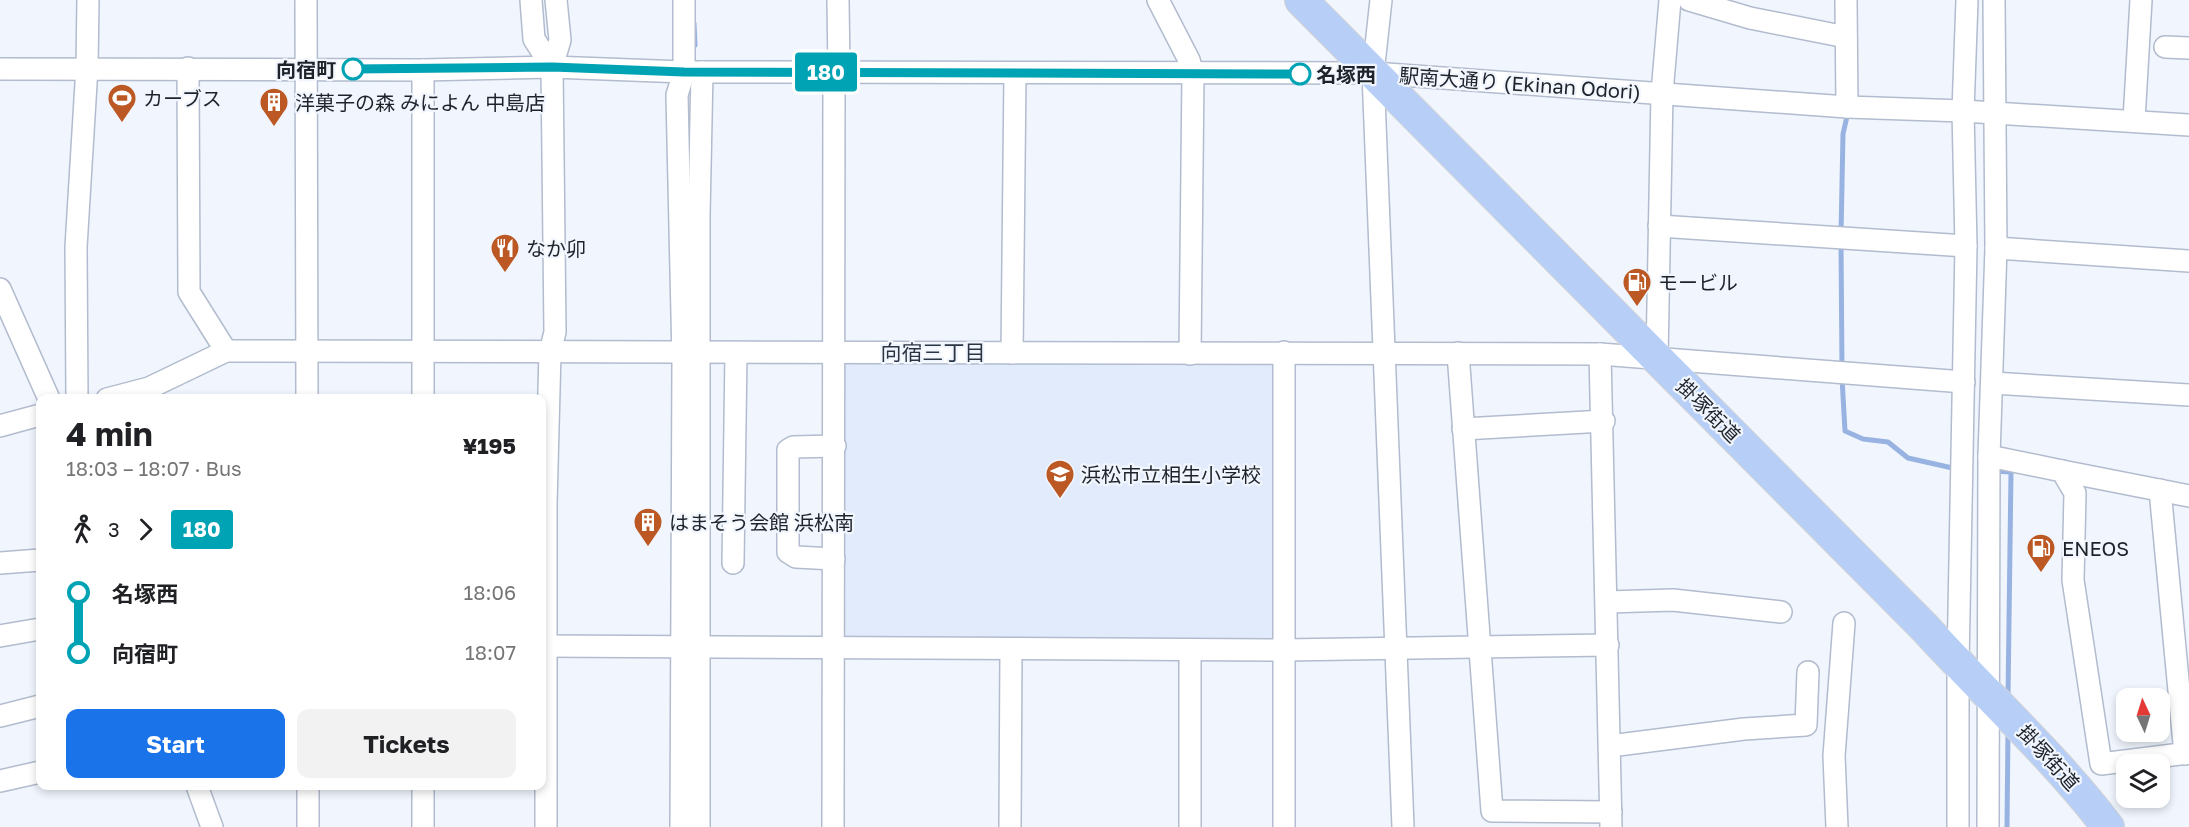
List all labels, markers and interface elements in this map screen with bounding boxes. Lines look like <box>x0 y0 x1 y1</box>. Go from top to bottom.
line badge: 180 <box>792 52 860 92</box>
place label: 向宿町 <box>276 57 336 81</box>
marker: 向宿町 <box>342 58 364 80</box>
text: 180 <box>807 59 845 85</box>
place label: 名塚西 <box>1316 62 1376 86</box>
marker: 名塚西 <box>1289 63 1311 85</box>
street label: 駅南大通り (Ekinan Odori) <box>1398 63 1642 103</box>
sports icon: カーブス <box>106 82 138 124</box>
place label: カーブス <box>143 86 222 110</box>
building icon: 洋菓子の森 みによん 中島店 <box>258 86 290 128</box>
place label: 洋菓子の森 みによん 中島店 <box>295 90 545 114</box>
restaurant icon: なか卯 <box>489 232 521 274</box>
place label: なか卯 <box>526 236 586 260</box>
fuel station icon: モービル <box>1621 266 1653 308</box>
place label: モービル <box>1658 270 1738 294</box>
district label: 向宿三丁目 <box>881 339 986 365</box>
street label: 掛塚街道 <box>1672 373 1746 447</box>
text: 4 min <box>66 414 153 453</box>
text: ¥195 <box>463 432 516 459</box>
text: 18:03 – 18:07 · Bus <box>66 456 242 480</box>
school or university icon: 浜松市立相生小学校 <box>1044 458 1076 500</box>
place label: 浜松市立相生小学校 <box>1081 462 1261 486</box>
building icon: はまそう会館 浜松南 <box>632 506 664 548</box>
place label: はまそう会館 浜松南 <box>669 510 854 534</box>
icon: walk <box>66 513 99 546</box>
icon: forward <box>129 513 162 546</box>
text: 180 <box>183 516 221 542</box>
text: 3 <box>108 517 120 541</box>
fuel station icon: ENEOS <box>2025 532 2057 574</box>
place label: ENEOS <box>2062 536 2129 560</box>
text: 名塚西 <box>112 580 178 607</box>
text: 18:06 <box>464 580 516 604</box>
text: 向宿町 <box>112 640 178 667</box>
text: 18:07 <box>465 640 516 664</box>
north arrow <box>2116 688 2170 742</box>
map controls <box>2116 688 2170 808</box>
button: Start <box>66 709 285 778</box>
button: Tickets <box>297 709 516 778</box>
street label: 掛塚街道 <box>2013 719 2085 795</box>
button: layers <box>2116 754 2170 808</box>

